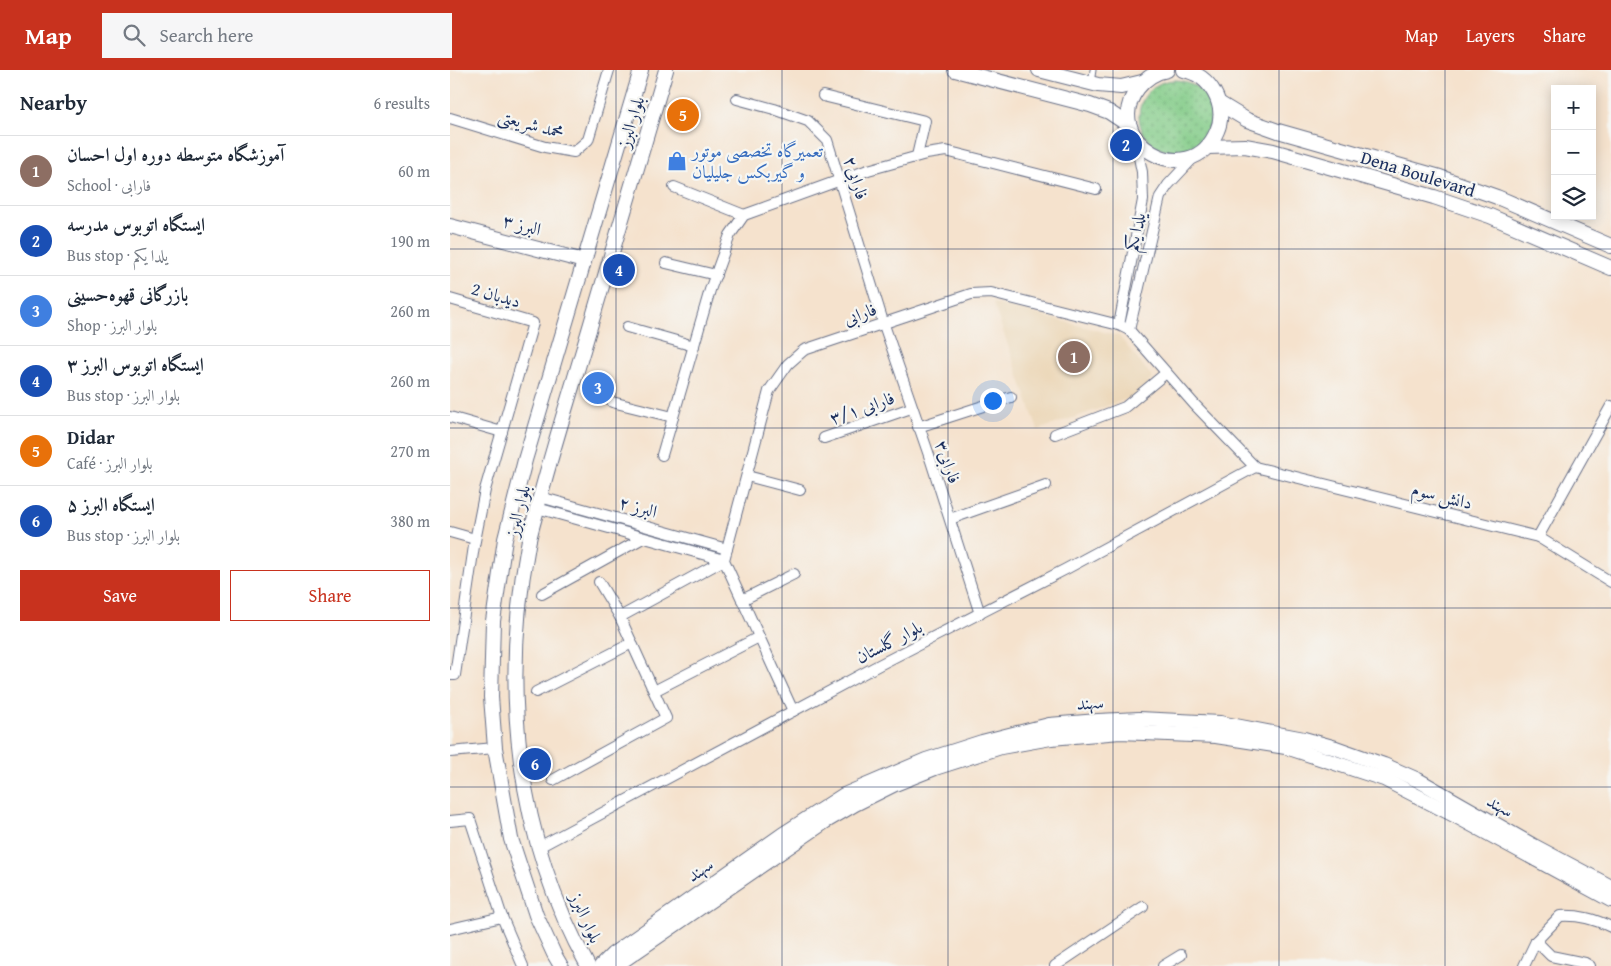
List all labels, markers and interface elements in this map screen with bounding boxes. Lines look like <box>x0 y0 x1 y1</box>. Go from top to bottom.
search box <box>102 13 452 58</box>
text: Map <box>25 18 72 53</box>
icon: search <box>120 21 148 49</box>
text: Search here <box>160 21 253 49</box>
text: Map <box>1405 22 1438 49</box>
text: Layers <box>1466 22 1515 49</box>
text: Share <box>1543 22 1586 49</box>
map controls <box>1551 85 1596 220</box>
button: + <box>1551 85 1596 130</box>
text: Nearby <box>20 87 87 118</box>
text: 6 results <box>373 91 430 115</box>
street label: بلوار البرز <box>609 93 651 153</box>
pin: 5 <box>667 96 699 134</box>
street label: محمد شریعتی <box>495 102 567 145</box>
pin: 2 <box>1110 126 1142 164</box>
button: − <box>1551 130 1596 175</box>
place label: تعمیرگاه تخصصی موتور و گیربکس جلیلیان <box>690 137 824 185</box>
text: آموزشگاه متوسطه دوره اول احسان <box>67 140 284 168</box>
street label: Dena Boulevard <box>1358 143 1479 204</box>
shop icon: تعمیرگاه تخصصی موتور و گیربکس جلیلیان <box>666 150 688 172</box>
street label: فارابی۲ <box>837 153 876 203</box>
text: 1 <box>32 159 40 183</box>
text: 60 m <box>398 159 430 183</box>
text: School · فارابی <box>67 173 151 197</box>
button: layers <box>1551 175 1596 220</box>
street label: البرز ۳ <box>500 206 544 243</box>
street label: یلدا یکم <box>1117 208 1156 255</box>
text: ایستگاه اتوبوس مدرسه <box>67 210 205 238</box>
text: 2 <box>32 229 40 253</box>
text: 190 m <box>390 229 430 253</box>
text: Bus stop · یلدا یکم <box>67 243 168 267</box>
pin: 4 <box>603 251 635 289</box>
street label: دیدبان 2 <box>468 275 524 314</box>
text: بازرگانی قهوه‌حسینی <box>67 280 188 308</box>
street label: فارابی <box>839 295 880 332</box>
text: 3 <box>32 299 40 323</box>
text: 260 m <box>390 299 430 323</box>
text: Shop · بلوار البرز <box>67 313 157 337</box>
pin: 1 <box>1058 338 1090 376</box>
text: ایستگاه اتوبوس البرز ۳ <box>67 350 204 378</box>
text: 4 <box>32 369 40 393</box>
text: 260 m <box>390 369 430 393</box>
pin: 3 <box>582 369 614 407</box>
text: Bus stop · بلوار البرز <box>67 383 180 407</box>
street label: فارابی ۳/۱ <box>826 384 898 431</box>
your location <box>980 388 1006 414</box>
text: Didar <box>67 423 115 451</box>
street label: فارابی۳ <box>929 437 968 487</box>
text: 5 <box>32 439 40 463</box>
text: 270 m <box>390 439 430 463</box>
text: Café · بلوار البرز <box>67 451 153 475</box>
street label: دانش سوم <box>1408 475 1475 519</box>
street label: بلوار البرز <box>498 482 537 542</box>
street label: البرز ۲ <box>616 488 661 525</box>
text: ایستگاه البرز ۵ <box>67 490 155 518</box>
text: 6 <box>32 509 40 533</box>
text: 380 m <box>390 509 430 533</box>
text: Bus stop · بلوار البرز <box>67 523 180 547</box>
button: Save <box>20 570 220 621</box>
button: Share <box>230 570 430 621</box>
street label: بلوار گلستان <box>851 613 927 670</box>
street label: سهند <box>1075 688 1105 717</box>
pin: 6 <box>519 745 551 783</box>
street label: سهند <box>1482 787 1519 824</box>
street label: سهند <box>681 851 719 888</box>
street label: بلوار البرز <box>563 886 610 947</box>

